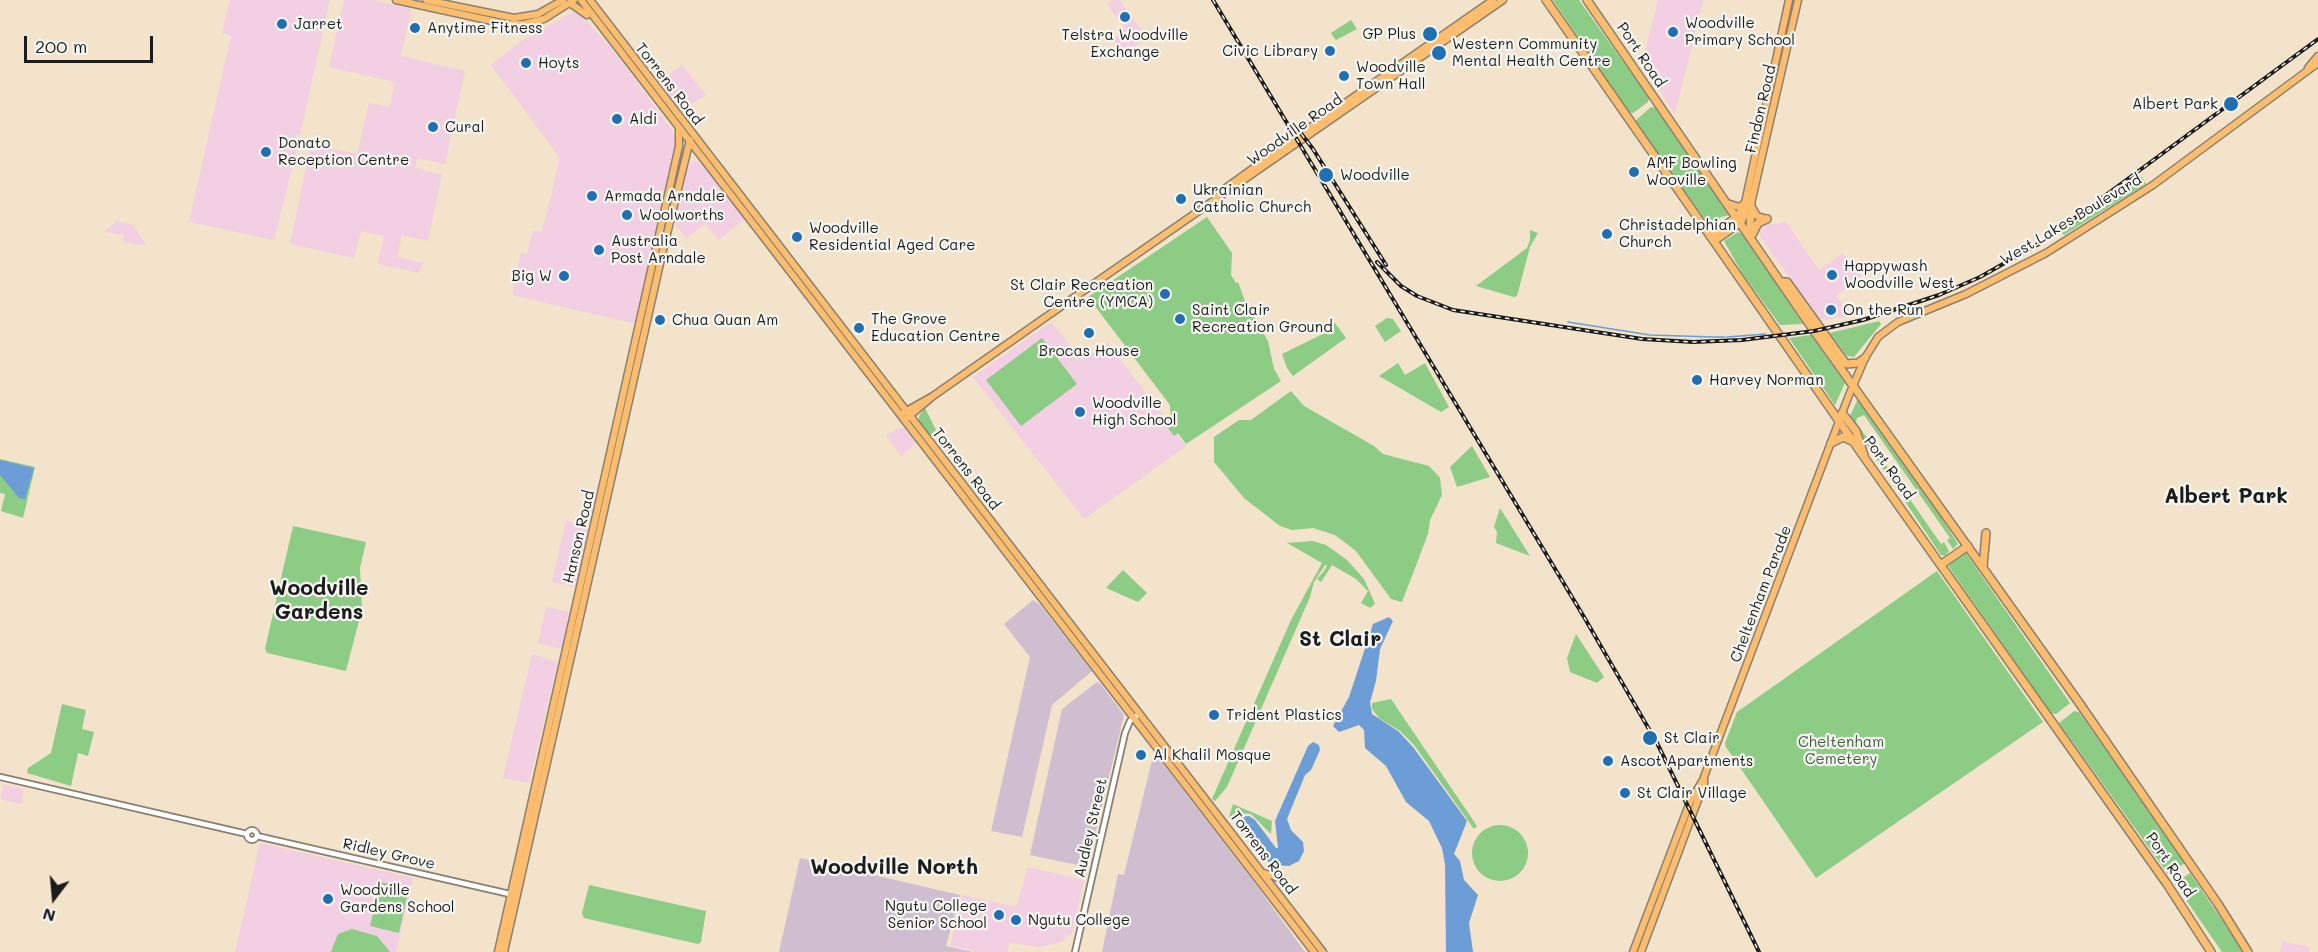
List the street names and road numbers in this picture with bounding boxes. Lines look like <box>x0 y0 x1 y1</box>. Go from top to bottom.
street label: Port Road <box>1613 19 1669 91</box>
street label: Torrens Road <box>631 39 707 129</box>
street label: Findon Road <box>1742 63 1780 155</box>
street label: Woodville Road <box>1244 91 1346 169</box>
street label: West Lakes Boulevard <box>1997 171 2145 269</box>
street label: Torrens Road <box>928 424 1004 514</box>
street label: Port Road <box>1860 433 1918 503</box>
street label: Hanson Road <box>560 489 598 585</box>
street label: Cheltenham Parade <box>1727 523 1795 665</box>
street label: Audley Street <box>1071 777 1111 879</box>
street label: Torrens Road <box>1226 808 1300 898</box>
street label: Port Road <box>2142 829 2198 901</box>
street label: Ridley Grove <box>341 835 437 873</box>

